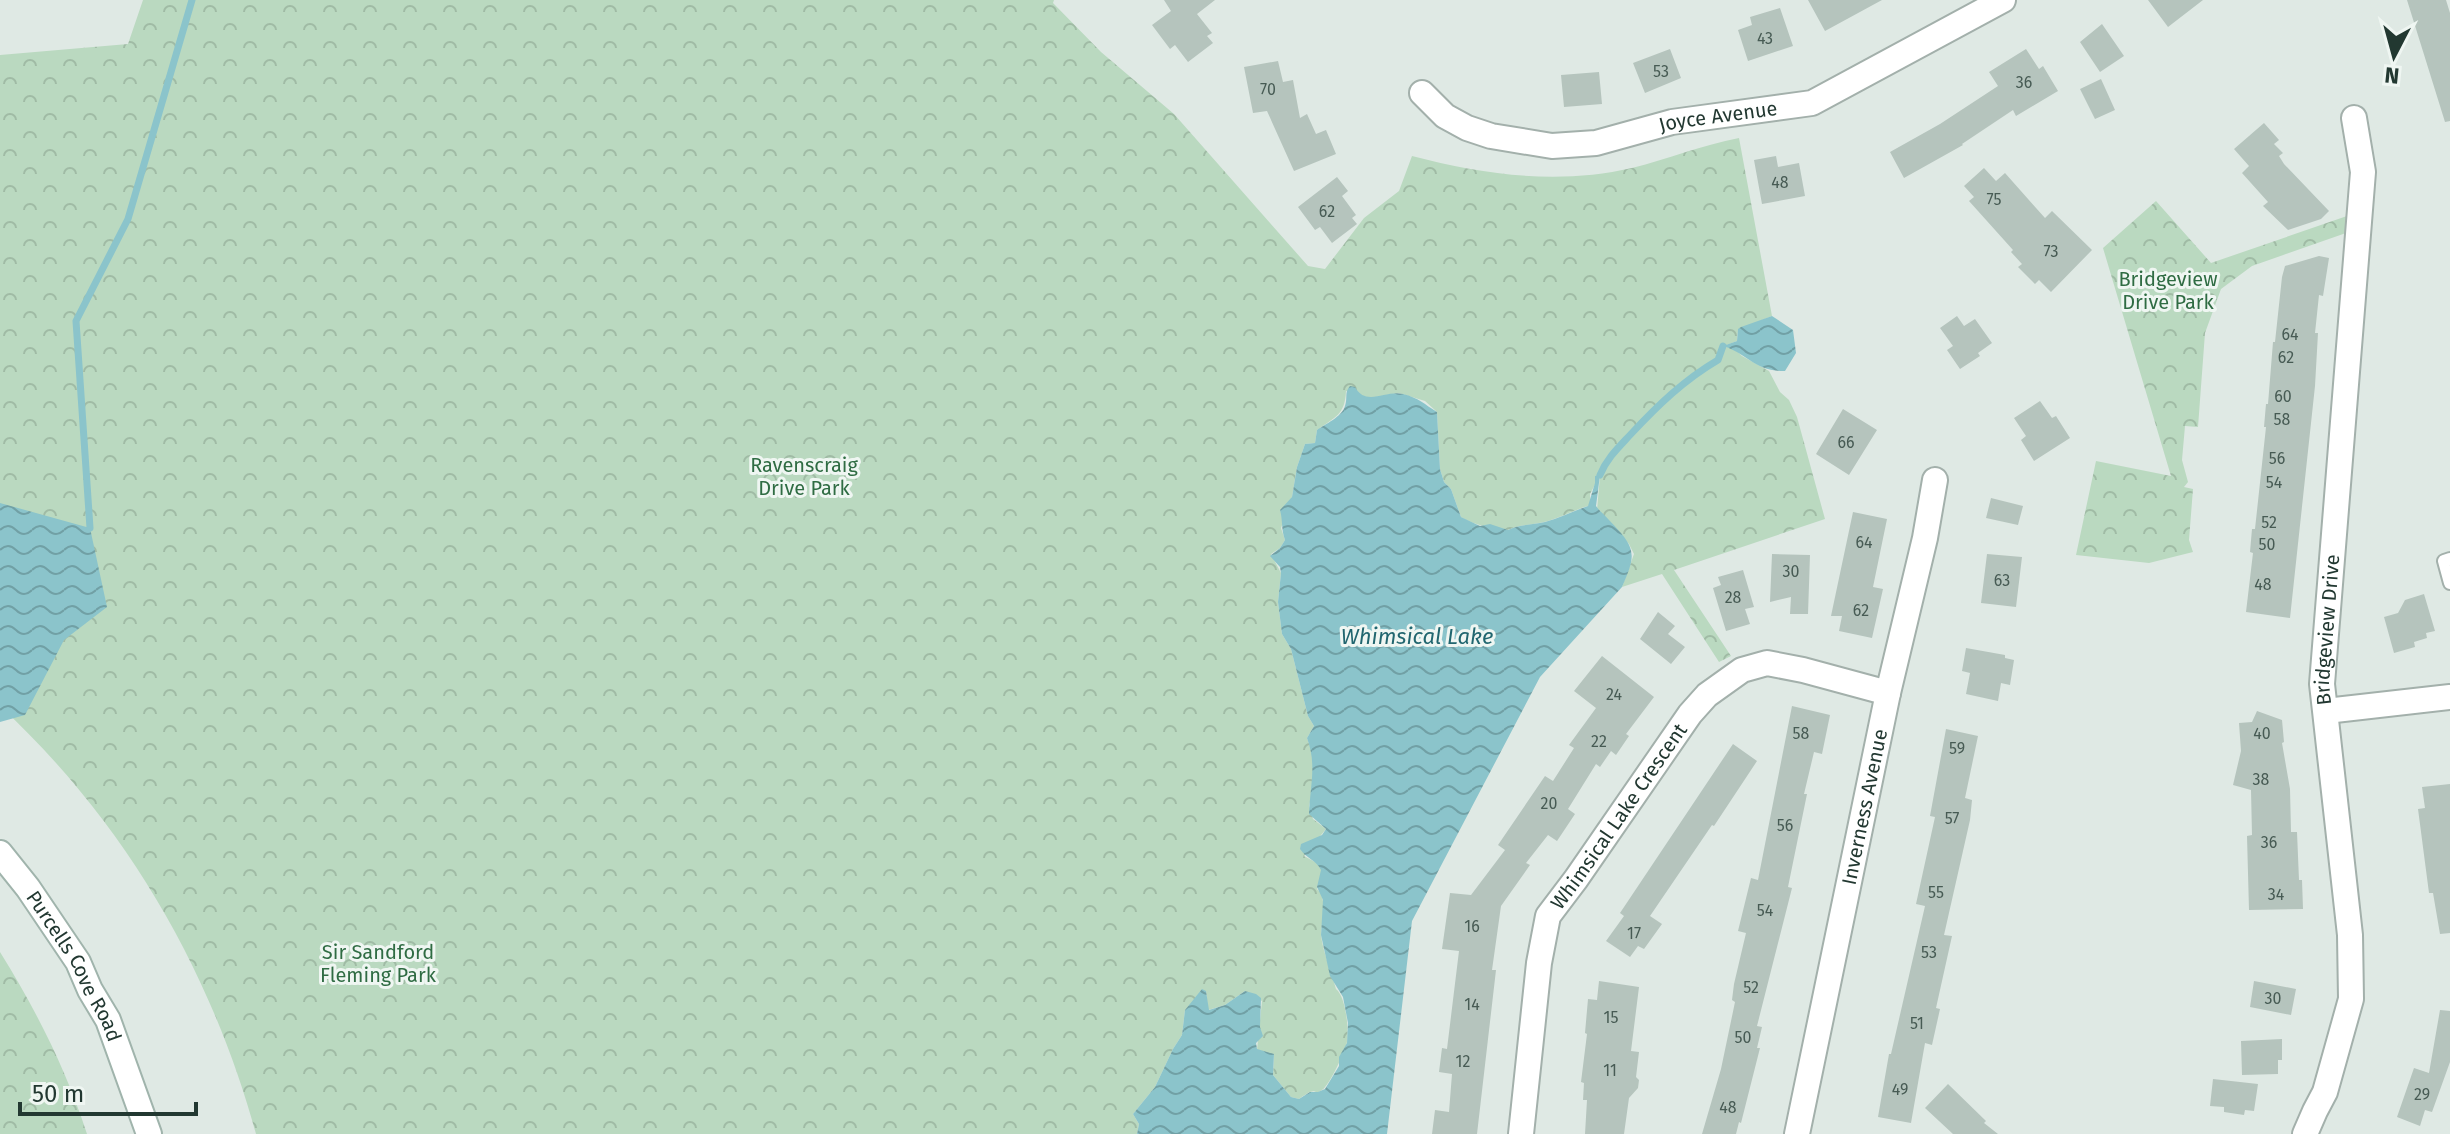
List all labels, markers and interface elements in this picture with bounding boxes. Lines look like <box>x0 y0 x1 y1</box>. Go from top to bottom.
north arrow <box>2354 16 2434 96</box>
house number: 43 <box>1757 29 1773 48</box>
text: N <box>2383 61 2401 90</box>
house number: 53 <box>1653 62 1669 81</box>
house number: 36 <box>2016 73 2032 92</box>
house number: 70 <box>1260 80 1276 99</box>
street label: Joyce Avenue <box>1656 96 1779 137</box>
house number: 48 <box>1771 173 1789 192</box>
house number: 75 <box>1987 190 2001 209</box>
house number: 62 <box>1319 202 1335 221</box>
house number: 73 <box>2044 242 2058 261</box>
park label: Bridgeview Drive Park <box>2118 267 2218 314</box>
house number: 64 <box>2281 325 2299 344</box>
house number: 62 <box>2278 348 2294 367</box>
house number: 60 <box>2274 387 2292 406</box>
house number: 58 <box>2274 410 2291 429</box>
house number: 66 <box>1837 433 1855 452</box>
house number: 56 <box>2269 449 2285 468</box>
park label: Ravenscraig Drive Park <box>750 453 858 500</box>
house number: 54 <box>2266 473 2283 492</box>
house number: 52 <box>2261 513 2277 532</box>
house number: 64 <box>1855 533 1873 552</box>
house number: 50 <box>2259 535 2276 554</box>
street label: Bridgeview Drive <box>2310 553 2344 707</box>
house number: 30 <box>1783 562 1800 581</box>
house number: 63 <box>1994 571 2010 590</box>
house number: 48 <box>2254 575 2272 594</box>
house number: 28 <box>1725 588 1742 607</box>
house number: 62 <box>1853 601 1869 620</box>
water label: Whimsical Lake <box>1341 623 1493 650</box>
house number: 24 <box>1606 685 1622 704</box>
street label: Whimsical Lake Crescent <box>1545 718 1692 914</box>
house number: 58 <box>1793 724 1810 743</box>
house number: 40 <box>2253 724 2271 743</box>
street label: Inverness Avenue <box>1837 727 1892 887</box>
house number: 22 <box>1591 732 1607 751</box>
house number: 59 <box>1949 739 1965 758</box>
house number: 38 <box>2253 770 2270 789</box>
house number: 20 <box>1541 794 1557 813</box>
house number: 57 <box>1945 809 1959 828</box>
house number: 56 <box>1777 816 1793 835</box>
house number: 36 <box>2261 833 2277 852</box>
house number: 55 <box>1928 883 1944 902</box>
house number: 34 <box>2268 885 2285 904</box>
street label: Purcells Cove Road <box>21 886 127 1045</box>
house number: 54 <box>1757 901 1774 920</box>
house number: 16 <box>1464 917 1480 936</box>
house number: 17 <box>1627 924 1641 943</box>
park label: Sir Sandford Fleming Park <box>320 940 437 987</box>
house number: 53 <box>1921 943 1937 962</box>
house number: 52 <box>1743 978 1759 997</box>
house number: 30 <box>2265 989 2282 1008</box>
house number: 14 <box>1464 995 1480 1014</box>
house number: 15 <box>1604 1008 1618 1027</box>
house number: 51 <box>1910 1014 1924 1033</box>
house number: 50 <box>1735 1028 1752 1047</box>
house number: 12 <box>1456 1052 1470 1071</box>
house number: 11 <box>1603 1061 1617 1080</box>
scale bar <box>20 1066 196 1116</box>
text: 50 m <box>32 1080 84 1108</box>
house number: 49 <box>1892 1080 1908 1099</box>
house number: 29 <box>2414 1085 2430 1104</box>
house number: 48 <box>1719 1098 1737 1117</box>

